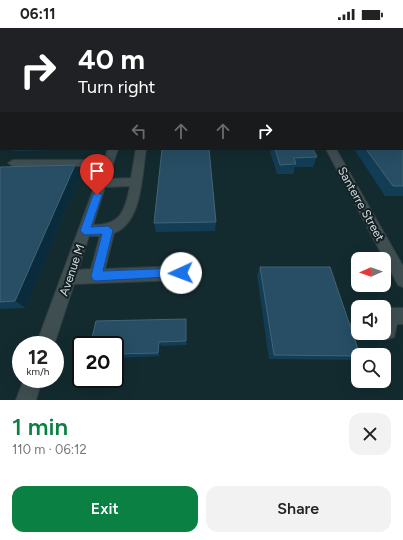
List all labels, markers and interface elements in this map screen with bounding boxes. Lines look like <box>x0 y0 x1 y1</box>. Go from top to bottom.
text: 06:11 <box>20 5 56 23</box>
text: 40 m <box>78 42 145 76</box>
icon: right <box>12 44 64 96</box>
text: Turn right <box>78 76 155 98</box>
icon: left <box>128 120 150 142</box>
icon: ahead <box>170 120 192 142</box>
icon: ahead <box>212 120 234 142</box>
icon: right <box>254 120 276 142</box>
pin <box>80 154 114 195</box>
icon: arrive <box>86 160 108 182</box>
street label: Santerre Street <box>335 165 387 244</box>
street label: Avenue M <box>57 242 87 298</box>
position arrow <box>160 252 202 294</box>
north arrow <box>351 252 391 292</box>
map controls <box>351 252 391 388</box>
button: sound <box>351 300 391 340</box>
speed limit sign: 20 <box>72 336 124 388</box>
text: 12 <box>28 345 48 369</box>
button: search <box>351 348 391 388</box>
text: km/h <box>27 365 49 378</box>
text: 1 min <box>12 412 68 441</box>
button: close <box>349 413 391 455</box>
text: 110 m · 06:12 <box>12 442 87 457</box>
button: Exit <box>12 486 198 532</box>
button: Share <box>206 486 391 532</box>

